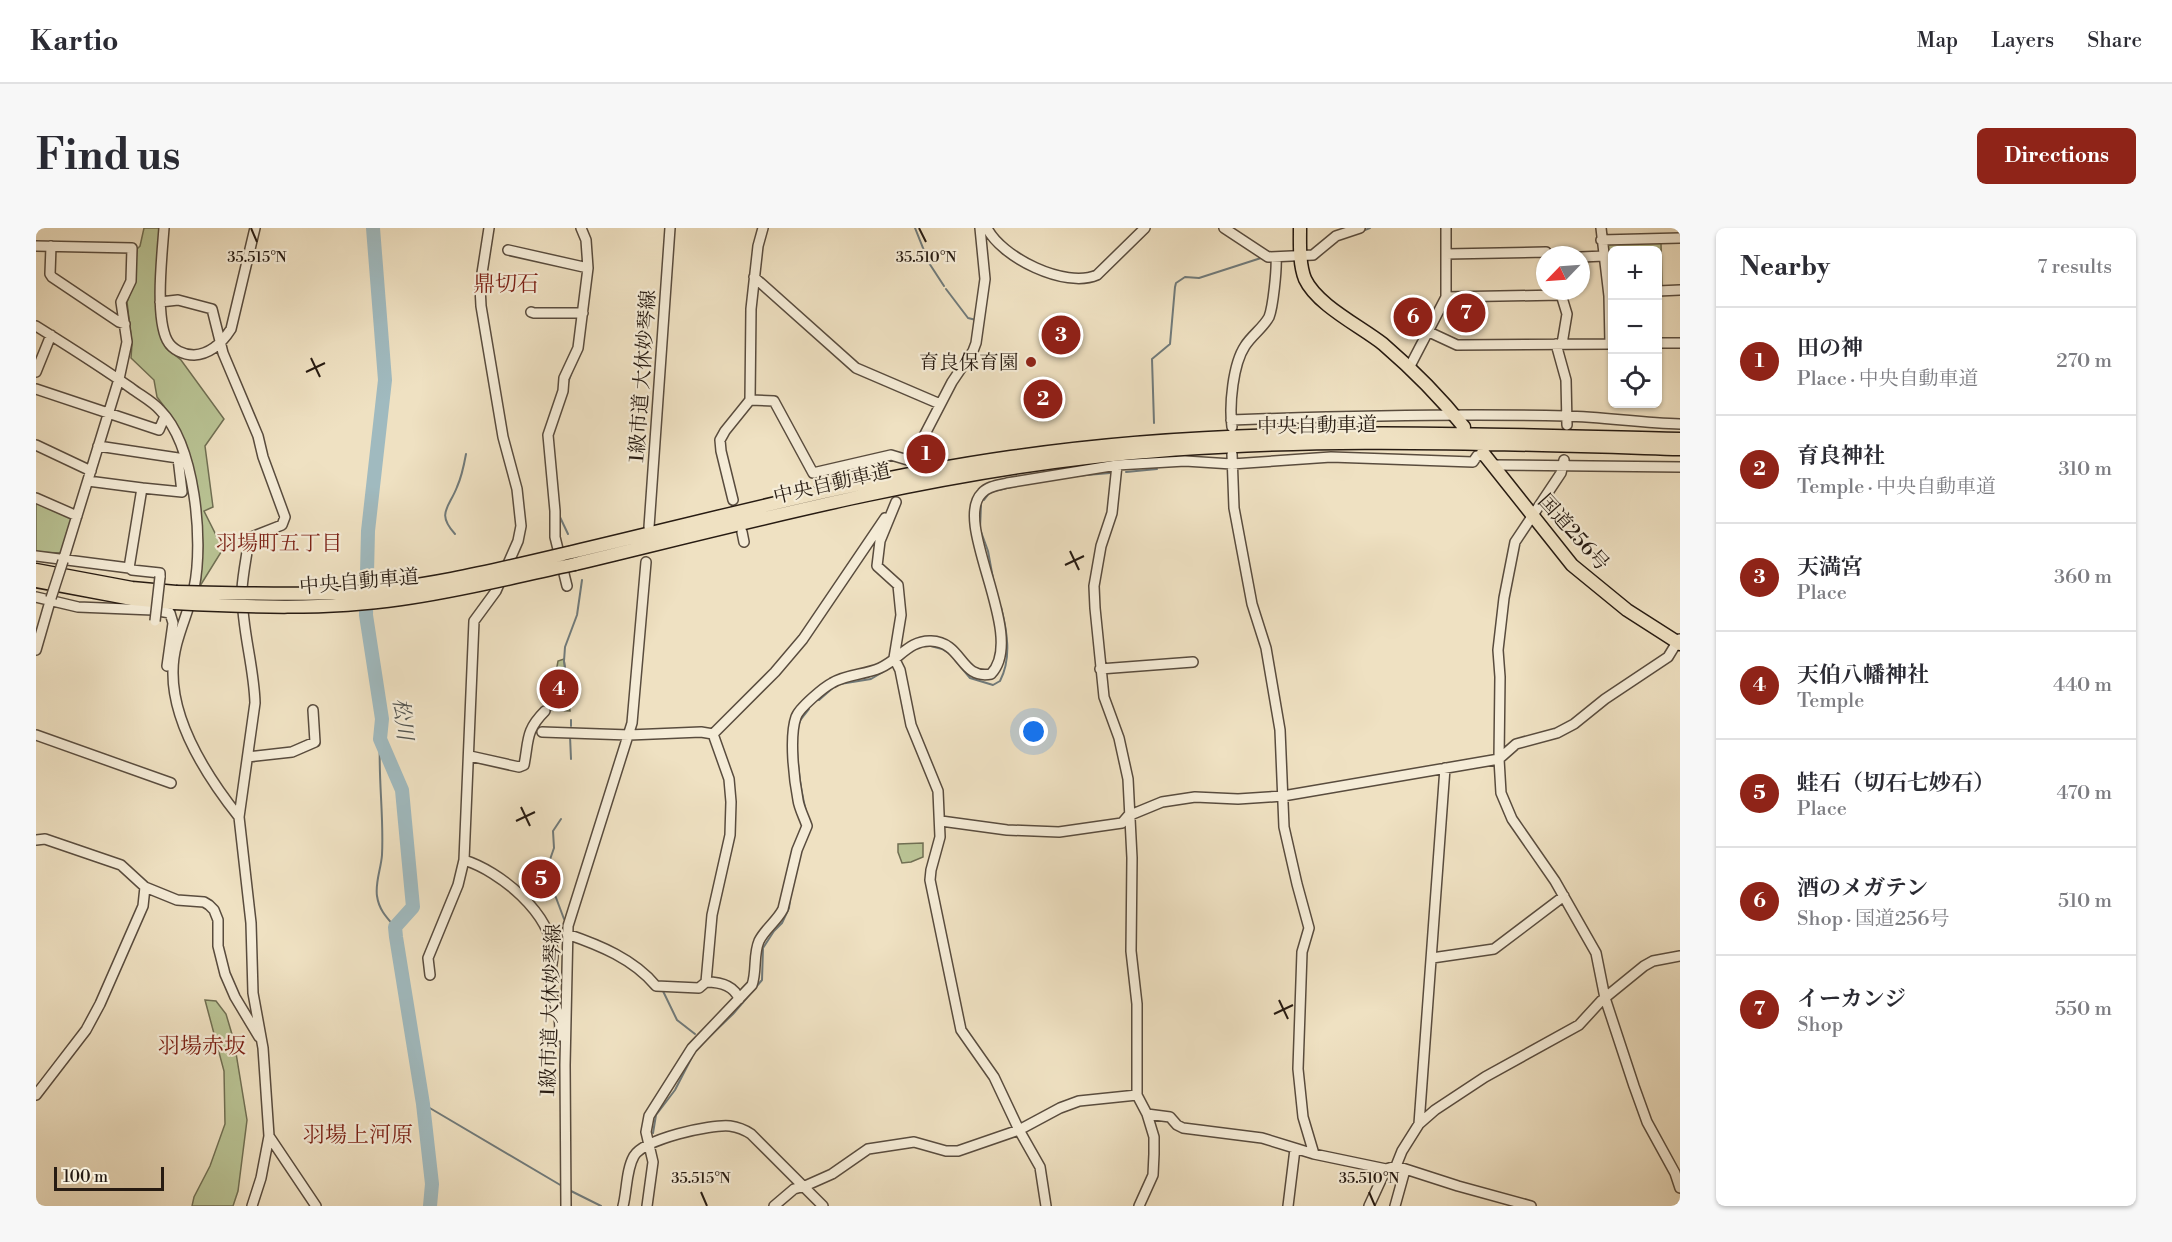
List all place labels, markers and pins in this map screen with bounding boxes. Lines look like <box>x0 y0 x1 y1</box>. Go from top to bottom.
pin: 7 <box>1446 290 1486 335</box>
pin: 6 <box>1394 294 1432 340</box>
pin: 3 <box>1042 312 1080 358</box>
place label: 育良保育園 <box>919 351 1019 376</box>
marker: 育良保育園 <box>1024 355 1038 369</box>
pin: 2 <box>1024 376 1062 422</box>
pin: 1 <box>906 432 946 476</box>
pin: 4 <box>540 666 578 712</box>
pin: 5 <box>522 856 560 902</box>

